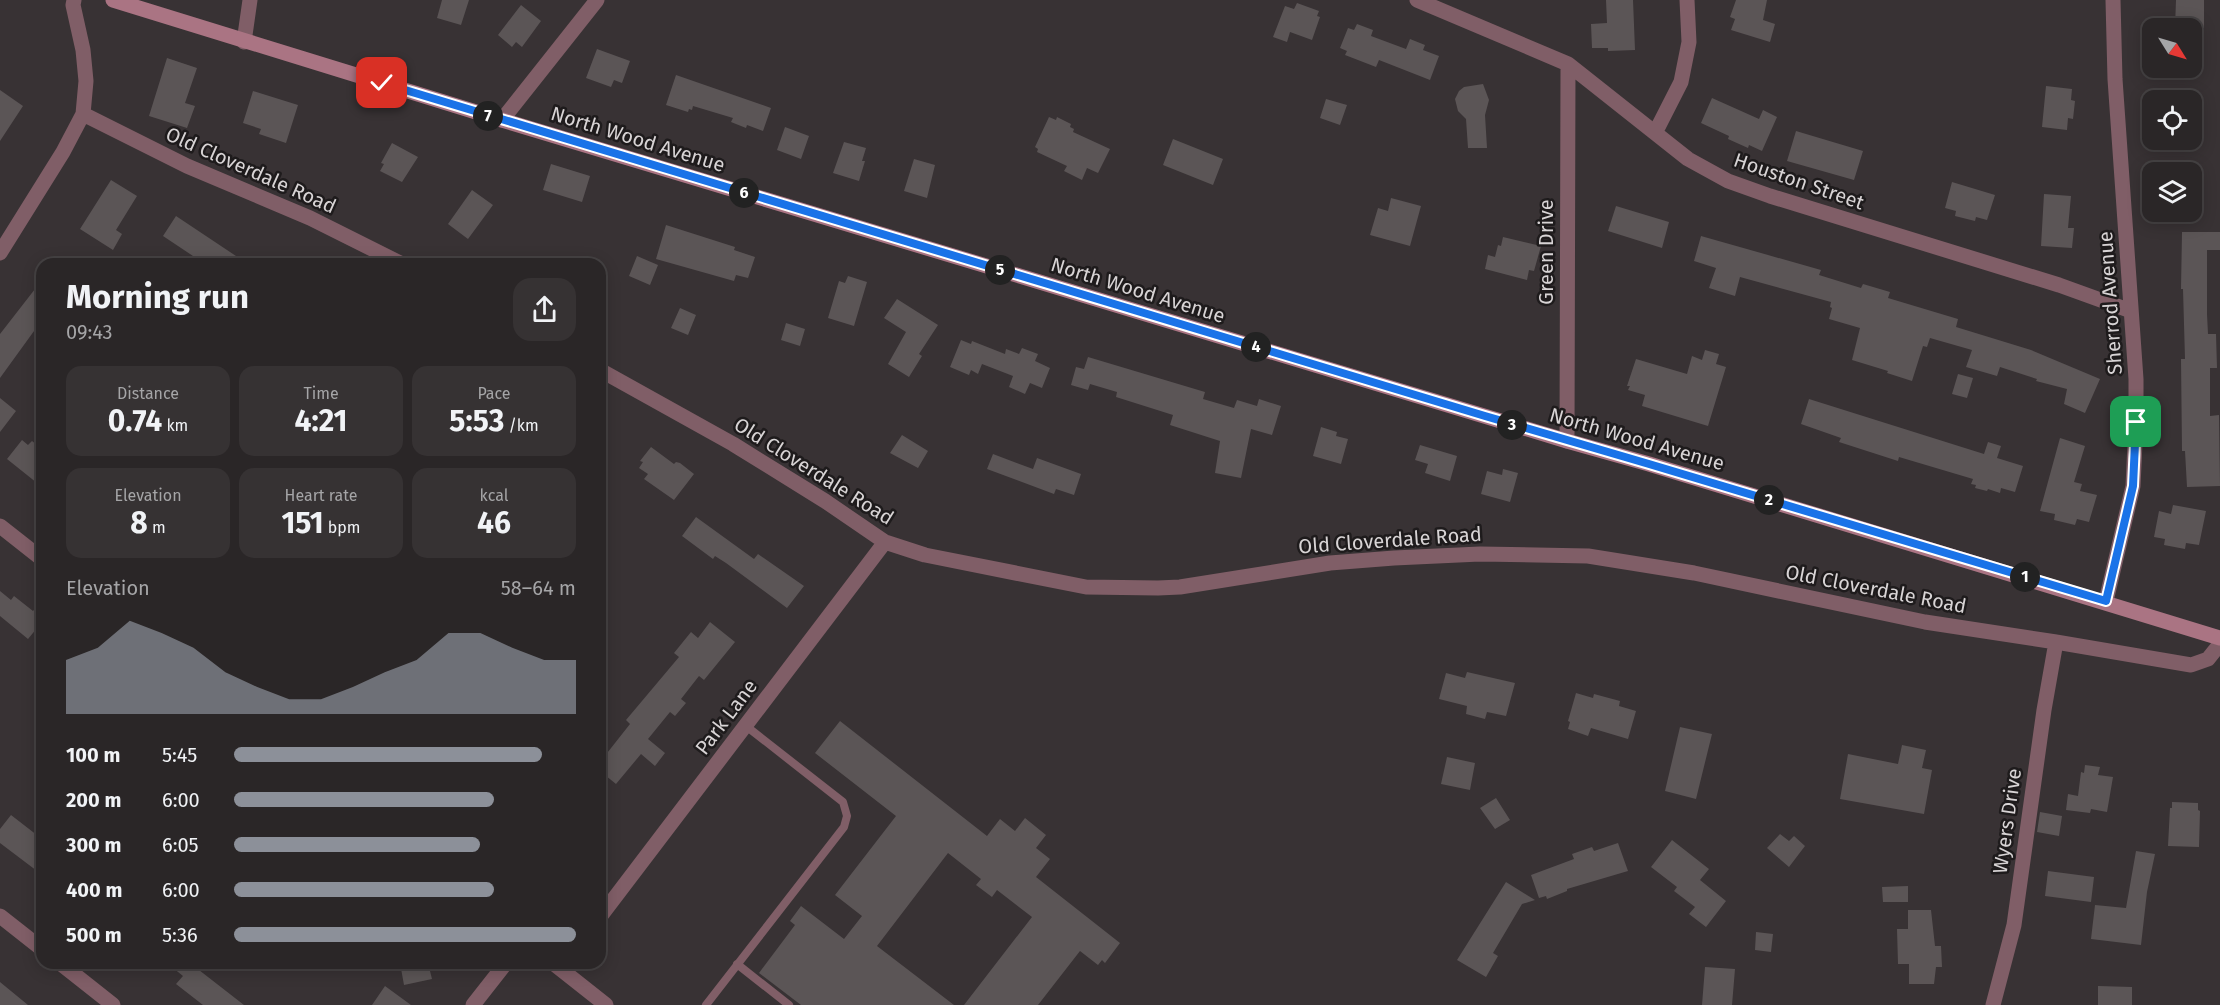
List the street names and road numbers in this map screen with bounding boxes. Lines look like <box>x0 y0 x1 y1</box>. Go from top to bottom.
street label: North Wood Avenue <box>548 101 728 177</box>
street label: Old Cloverdale Road <box>162 122 340 218</box>
street label: Houston Street <box>1731 147 1868 215</box>
street label: Green Drive <box>1534 199 1558 305</box>
street label: Sherrod Avenue <box>2093 230 2127 376</box>
street label: North Wood Avenue <box>1048 252 1228 328</box>
street label: North Wood Avenue <box>1547 403 1727 475</box>
street label: Old Cloverdale Road <box>730 412 898 530</box>
street label: Old Cloverdale Road <box>1298 522 1482 558</box>
street label: Old Cloverdale Road <box>1784 560 1968 618</box>
street label: Park Lane <box>690 675 762 759</box>
street label: Wyers Drive <box>1988 767 2026 875</box>

